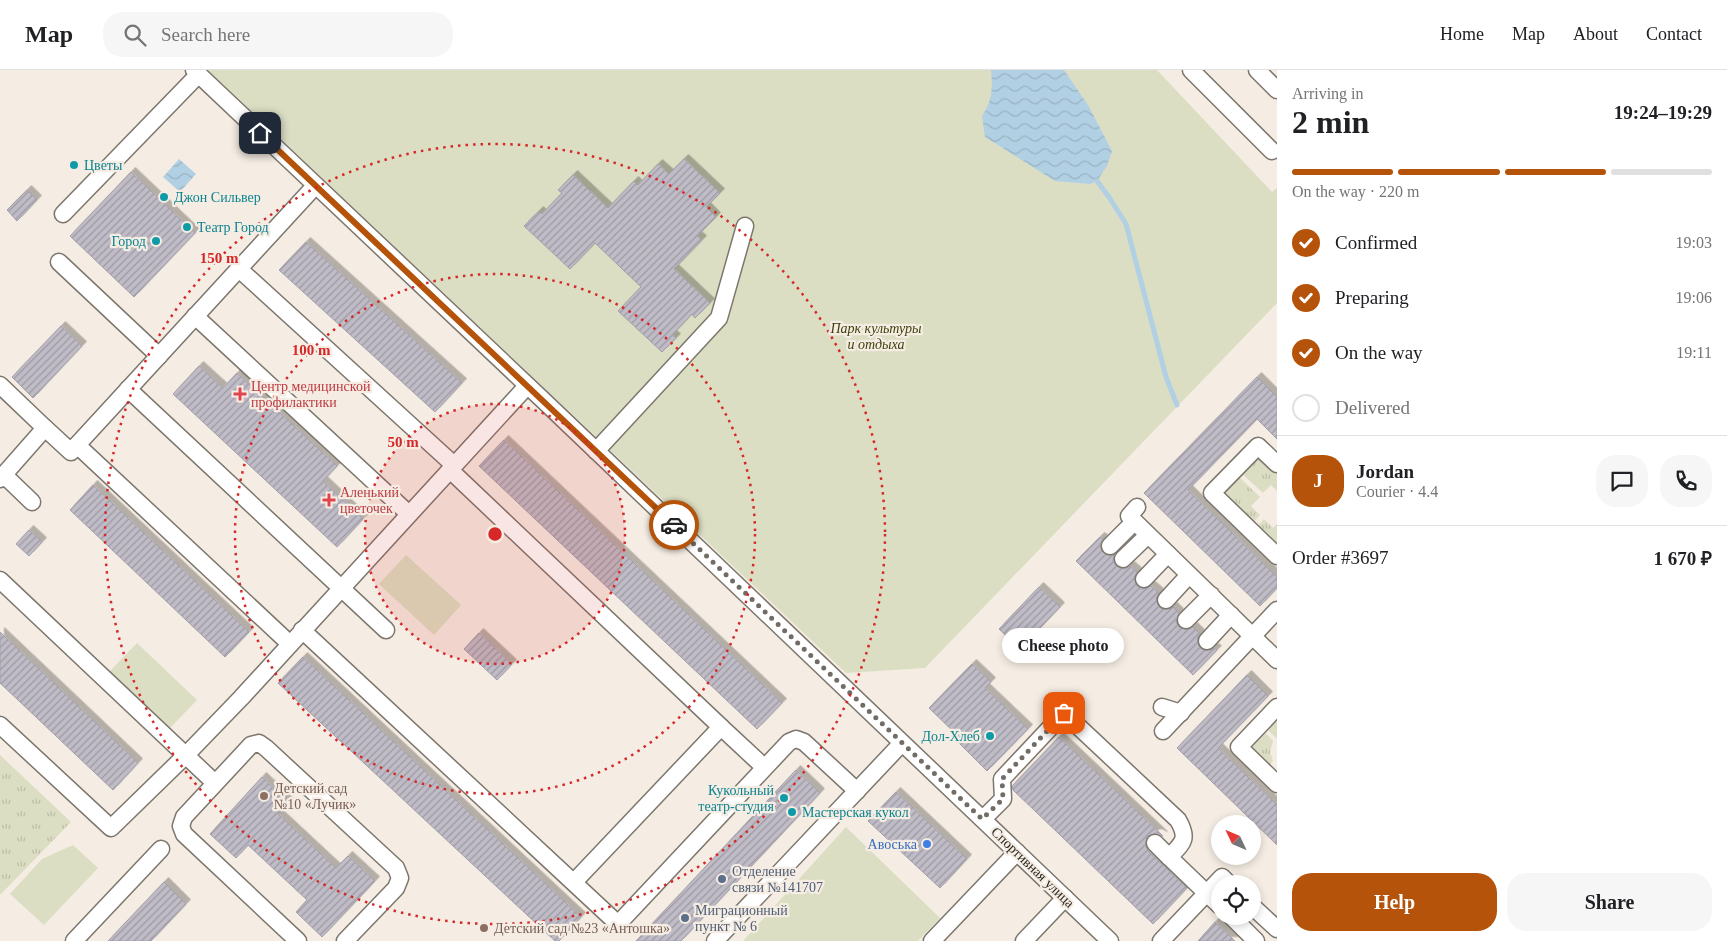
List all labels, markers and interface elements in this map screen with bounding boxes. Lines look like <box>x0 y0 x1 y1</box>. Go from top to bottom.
search box <box>103 12 453 57</box>
text: Map <box>25 21 73 47</box>
icon: search <box>121 21 149 49</box>
text: Search here <box>161 24 250 45</box>
text: Home <box>1440 24 1484 44</box>
text: Map <box>1512 24 1545 44</box>
text: About <box>1573 24 1618 44</box>
text: Contact <box>1646 24 1702 44</box>
text: Arriving in <box>1292 85 1364 102</box>
text: 19:24–19:29 <box>1614 102 1712 123</box>
text: 2 min <box>1292 104 1369 140</box>
pin <box>239 112 281 154</box>
icon: home <box>246 119 274 147</box>
place label: Цветы <box>84 158 123 173</box>
marker: Цветы <box>68 159 80 171</box>
text: On the way · 220 m <box>1292 183 1420 200</box>
place label: Джон Сильвер <box>174 190 261 205</box>
marker: Джон Сильвер <box>158 191 170 203</box>
place label: Театр Город <box>197 220 269 235</box>
marker: Театр Город <box>181 221 193 233</box>
icon: check <box>1292 229 1320 257</box>
text: Confirmed <box>1335 232 1417 253</box>
place label: Город <box>111 234 146 249</box>
text: 19:03 <box>1676 234 1712 251</box>
marker: Город <box>150 235 162 247</box>
text: 150 m <box>200 250 239 266</box>
icon: check <box>1292 284 1320 312</box>
text: Preparing <box>1335 287 1409 308</box>
text: 19:06 <box>1676 289 1712 306</box>
park label: Парк культуры и отдыха <box>829 321 922 352</box>
icon: check <box>1292 339 1320 367</box>
text: 100 m <box>292 342 331 358</box>
text: On the way <box>1335 342 1423 363</box>
text: 19:11 <box>1676 344 1712 361</box>
place label: Центр медицинской профилактики <box>251 379 371 410</box>
marker: Центр медицинской профилактики <box>233 387 247 401</box>
text: Delivered <box>1335 397 1410 418</box>
text: 50 m <box>387 434 419 450</box>
button: chat <box>1596 455 1648 507</box>
button: phone <box>1660 455 1712 507</box>
text: Jordan <box>1356 461 1414 482</box>
text: J <box>1313 470 1323 491</box>
text: Courier · 4.4 <box>1356 483 1438 500</box>
place label: Аленький цветочек <box>340 485 399 516</box>
marker: Аленький цветочек <box>322 493 336 507</box>
courier <box>649 500 699 550</box>
icon: car <box>660 511 688 539</box>
centre of rings <box>486 525 504 543</box>
text: Order #3697 <box>1292 547 1389 568</box>
text: 1 670 ₽ <box>1653 548 1712 569</box>
callout: Cheese photo <box>1003 628 1125 663</box>
text: Cheese photo <box>1017 637 1109 654</box>
pin <box>1043 692 1085 734</box>
icon: bag <box>1050 699 1078 727</box>
place label: Дол-Хлеб <box>922 729 980 744</box>
marker: Дол-Хлеб <box>984 730 996 742</box>
place label: Детский сад №10 «Лучик» <box>274 781 356 812</box>
place label: Кукольный театр-студия <box>698 783 775 814</box>
marker: Детский сад №10 «Лучик» <box>258 790 270 802</box>
marker: Кукольный театр-студия <box>778 792 790 804</box>
place label: Мастерская кукол <box>802 805 909 820</box>
marker: Мастерская кукол <box>786 806 798 818</box>
north arrow <box>1211 815 1261 865</box>
map controls <box>1211 815 1261 925</box>
street label: Спортивная улица <box>988 824 1078 911</box>
place label: Авоська <box>868 837 918 852</box>
marker: Авоська <box>921 838 933 850</box>
place label: Отделение связи №141707 <box>732 864 823 895</box>
marker: Отделение связи №141707 <box>716 873 728 885</box>
button: Help <box>1292 873 1497 931</box>
button: Share <box>1507 873 1712 931</box>
button: locate <box>1211 875 1261 925</box>
place label: Миграционный пункт № 6 <box>695 903 788 934</box>
marker: Миграционный пункт № 6 <box>679 912 691 924</box>
place label: Детский сад №23 «Антошка» <box>494 921 670 936</box>
marker: Детский сад №23 «Антошка» <box>478 922 490 934</box>

